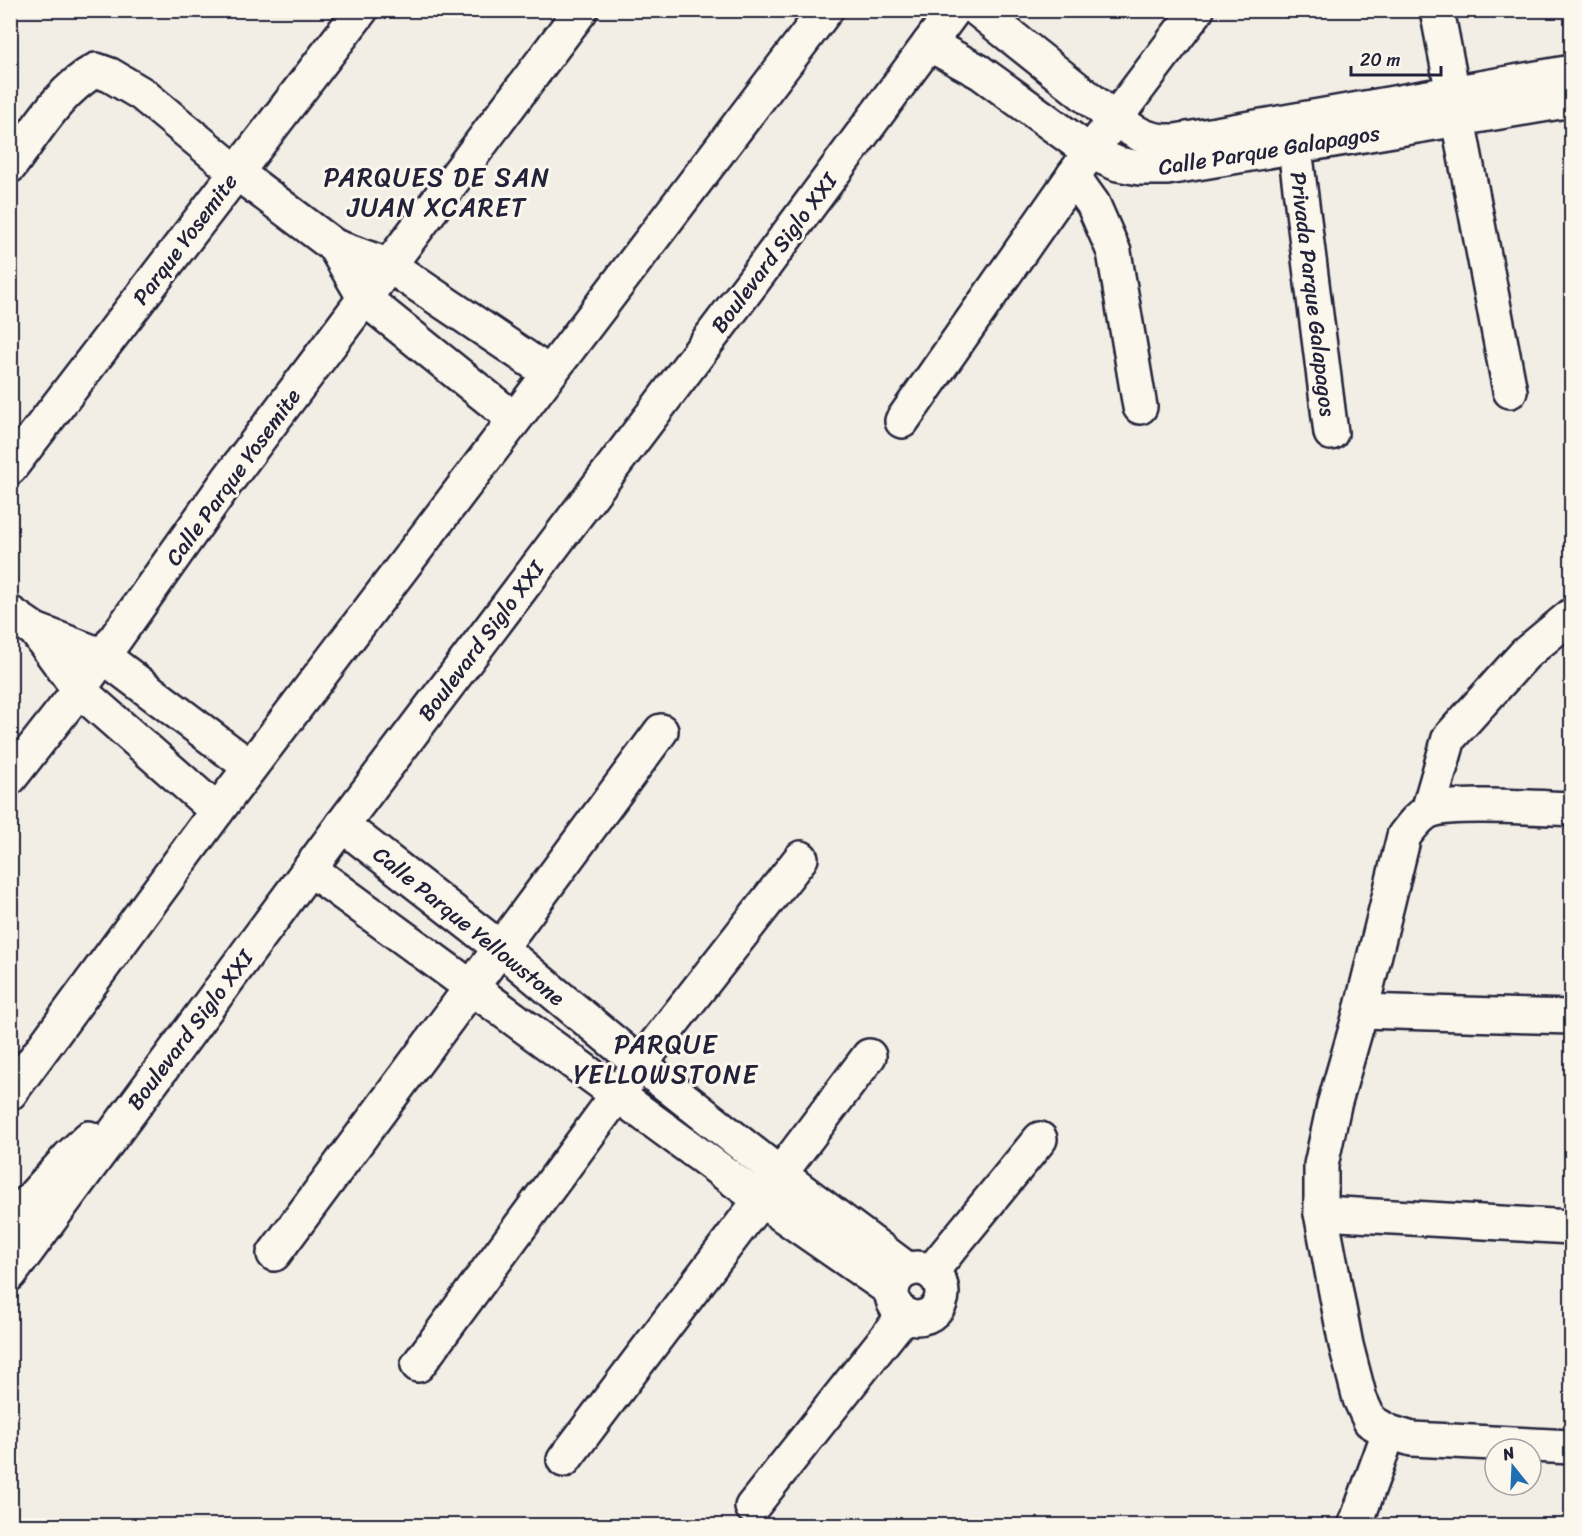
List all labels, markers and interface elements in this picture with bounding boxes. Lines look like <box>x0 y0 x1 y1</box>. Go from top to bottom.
scale bar <box>1351 39 1441 77</box>
text: 20 m <box>1360 44 1400 76</box>
street label: Calle Parque Galapagos <box>1155 113 1383 187</box>
district label: PARQUES DE SAN JUAN XCARET <box>324 154 551 230</box>
street label: Boulevard Siglo XXI <box>700 163 848 342</box>
street label: Parque Yosemite <box>122 164 248 314</box>
street label: Privada Parque Galapagos <box>1279 169 1347 419</box>
street label: Calle Parque Yosemite <box>155 379 311 574</box>
street label: Boulevard Siglo XXI <box>407 551 555 730</box>
street label: Calle Parque Yellowstone <box>364 836 574 1017</box>
street label: Boulevard Siglo XXI <box>116 940 264 1119</box>
district label: PARQUE YELLOWSTONE <box>573 1021 759 1097</box>
north arrow <box>1483 1437 1543 1497</box>
text: N <box>1498 1437 1519 1469</box>

